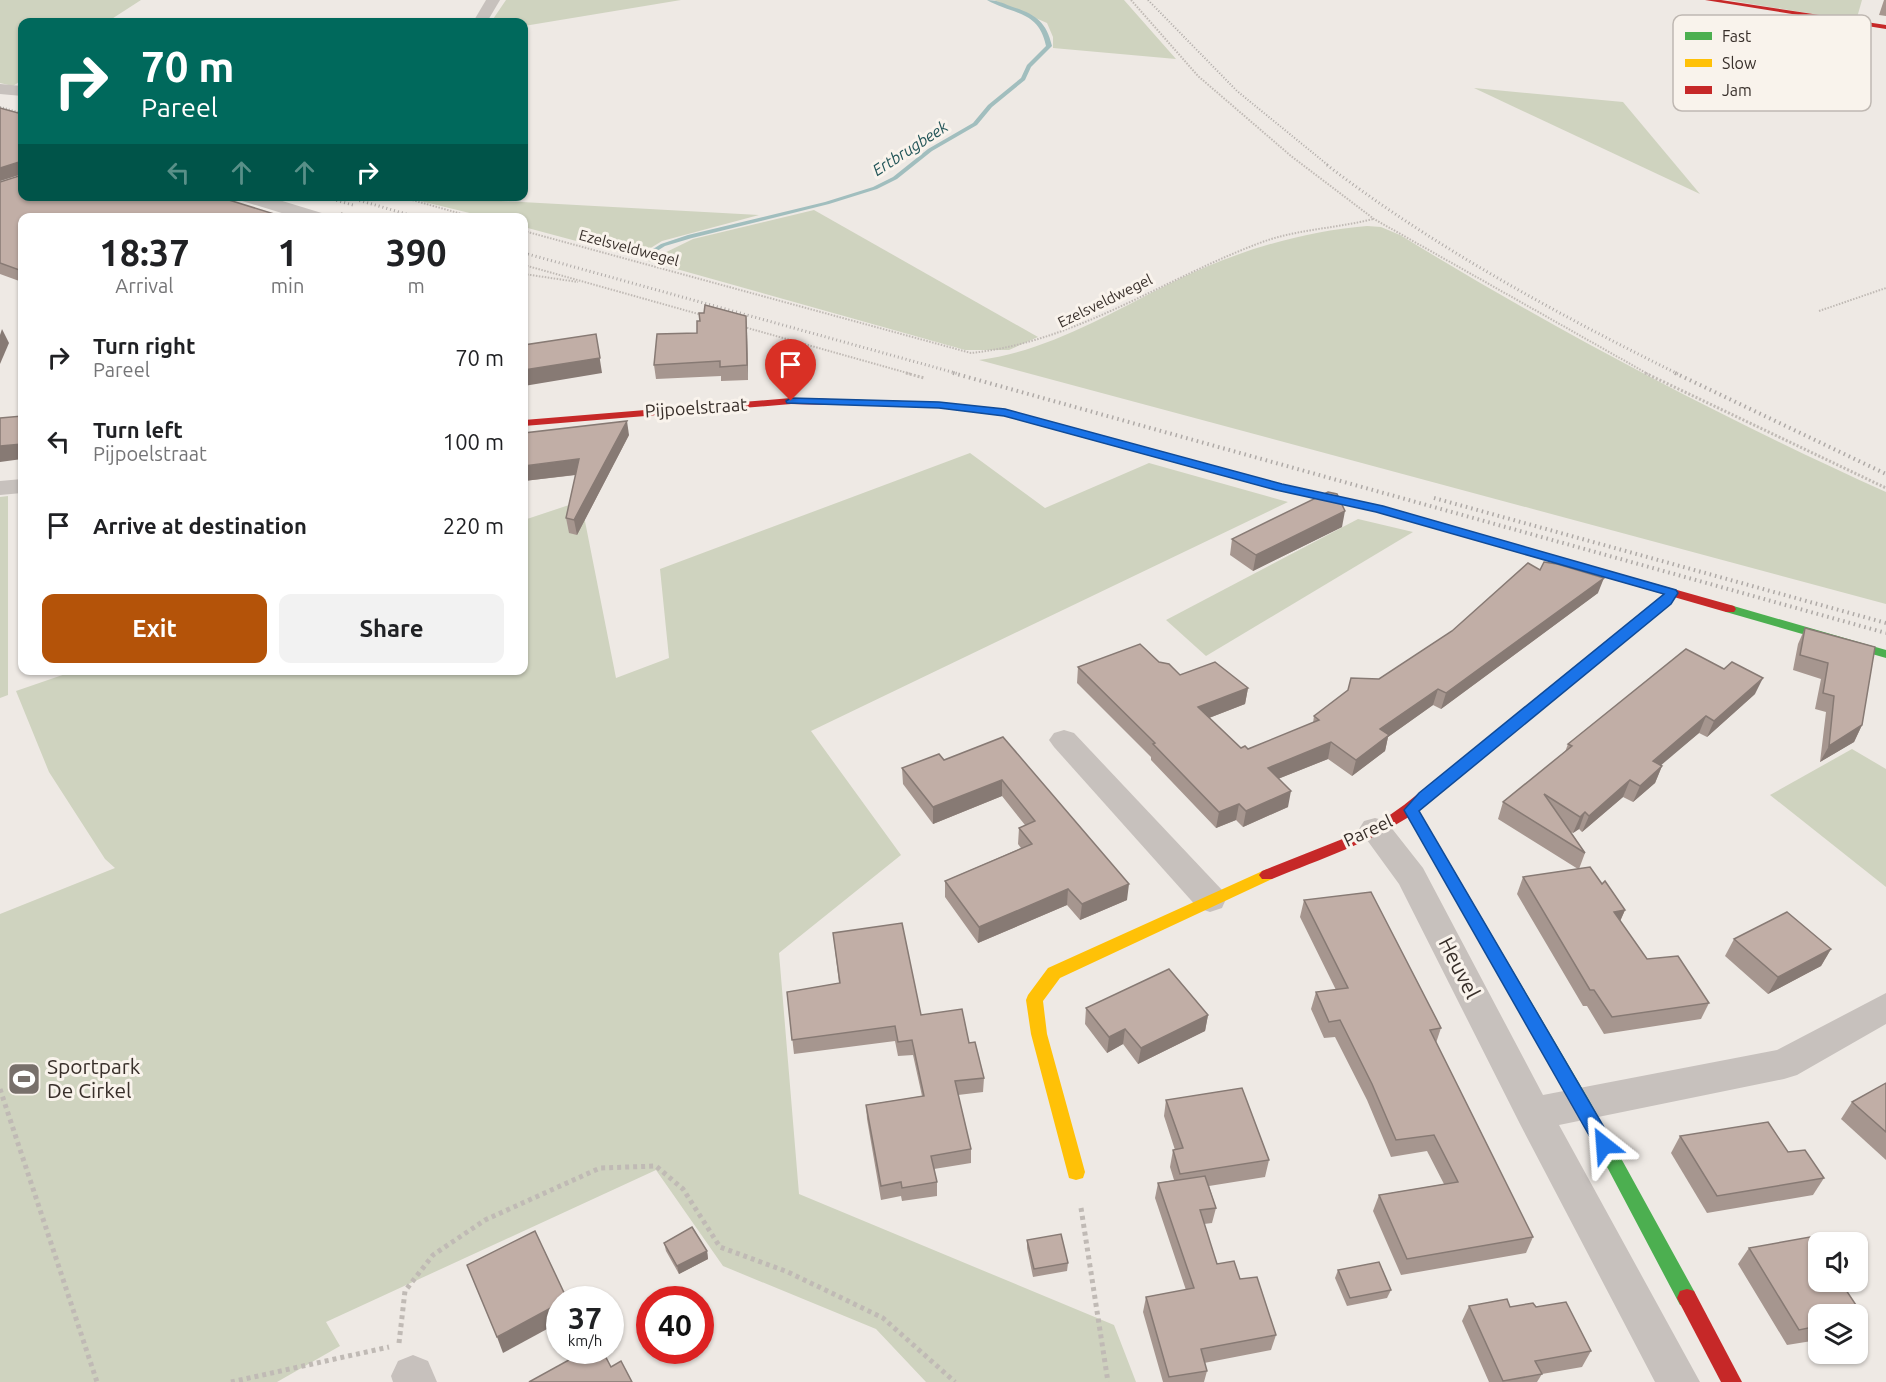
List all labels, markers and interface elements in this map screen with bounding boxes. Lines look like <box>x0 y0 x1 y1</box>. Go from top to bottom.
legend <box>1673 15 1871 111</box>
text: Fast <box>1722 27 1752 45</box>
icon: right <box>42 42 120 120</box>
text: 70 m <box>141 43 235 90</box>
text: Slow <box>1722 54 1757 72</box>
text: Jam <box>1722 81 1752 99</box>
text: Pareel <box>141 92 218 122</box>
water label: Ertbrugbeek <box>869 117 952 179</box>
icon: left <box>162 156 195 189</box>
icon: ahead <box>225 156 258 189</box>
icon: ahead <box>288 156 321 189</box>
icon: right <box>351 156 384 189</box>
street label: Ezelsveldwegel <box>577 226 681 269</box>
text: 18:37 <box>99 232 189 273</box>
text: 1 <box>277 232 298 273</box>
text: 390 <box>386 232 447 273</box>
street label: Ezelsveldwegel <box>1055 270 1155 331</box>
text: Arrival <box>115 274 174 297</box>
text: min <box>271 274 304 297</box>
text: m <box>408 274 425 297</box>
text: Turn right <box>93 333 195 358</box>
pin <box>765 339 816 401</box>
icon: right <box>42 341 75 374</box>
text: 70 m <box>455 345 504 370</box>
icon: arrive <box>774 348 807 381</box>
text: Pareel <box>93 358 150 381</box>
street label: Pijpoelstraat <box>644 393 748 421</box>
text: Turn left <box>93 417 183 442</box>
icon: left <box>42 425 75 458</box>
text: 100 m <box>443 429 504 454</box>
text: Pijpoelstraat <box>93 442 207 465</box>
icon: arrive <box>42 509 75 542</box>
text: Arrive at destination <box>93 513 307 538</box>
text: 220 m <box>443 513 504 538</box>
button: Exit <box>42 594 267 663</box>
button: Share <box>279 594 504 663</box>
street label: Pareel <box>1340 810 1395 850</box>
street label: Heuvel <box>1434 933 1485 1002</box>
place label: Sportpark De Cirkel <box>47 1054 141 1102</box>
sports icon: Sportpark De Cirkel <box>6 1061 42 1097</box>
position arrow <box>1572 1113 1636 1177</box>
map controls <box>1808 1232 1868 1364</box>
button: sound <box>1808 1232 1868 1292</box>
speed limit sign: 40 <box>636 1286 714 1364</box>
text: 37 <box>568 1301 602 1335</box>
button: layers <box>1808 1304 1868 1364</box>
text: km/h <box>568 1332 602 1349</box>

